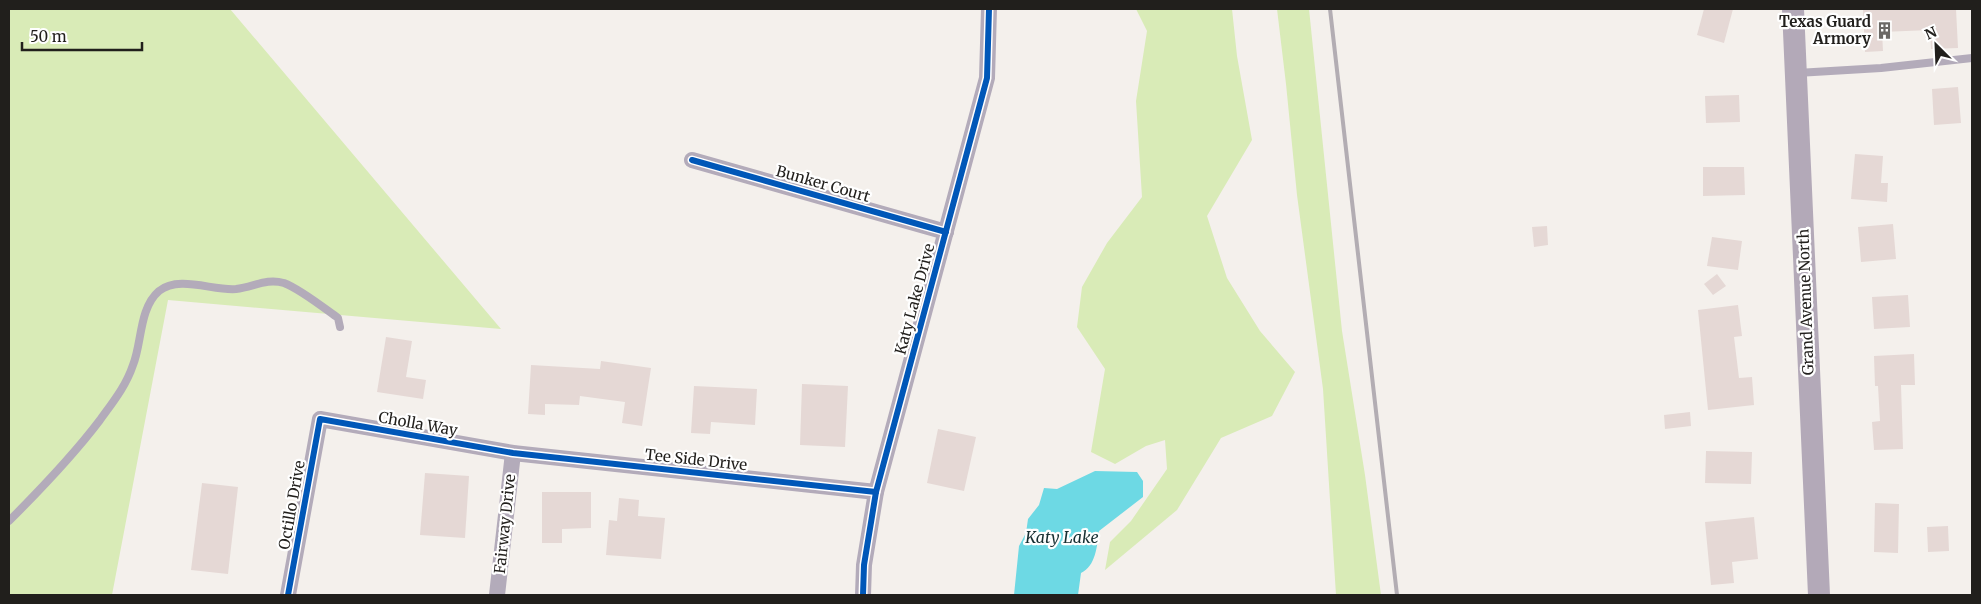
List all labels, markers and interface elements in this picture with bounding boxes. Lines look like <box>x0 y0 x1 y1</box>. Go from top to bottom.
place label: Texas Guard Armory <box>1779 12 1871 48</box>
scale bar <box>22 20 142 52</box>
north arrow <box>1911 20 1961 70</box>
building icon: Texas Guard Armory <box>1875 21 1895 41</box>
text: N <box>1922 23 1939 44</box>
text: 50 m <box>30 27 67 46</box>
street label: Bunker Court <box>774 161 872 206</box>
street label: Grand Avenue North <box>1793 228 1818 376</box>
street label: Katy Lake Drive <box>891 241 939 356</box>
street label: Cholla Way <box>377 407 459 440</box>
street label: Tee Side Drive <box>644 445 748 474</box>
street label: Octillo Drive <box>274 459 309 551</box>
street label: Fairway Drive <box>490 473 519 575</box>
water label: Katy Lake <box>1024 527 1099 547</box>

